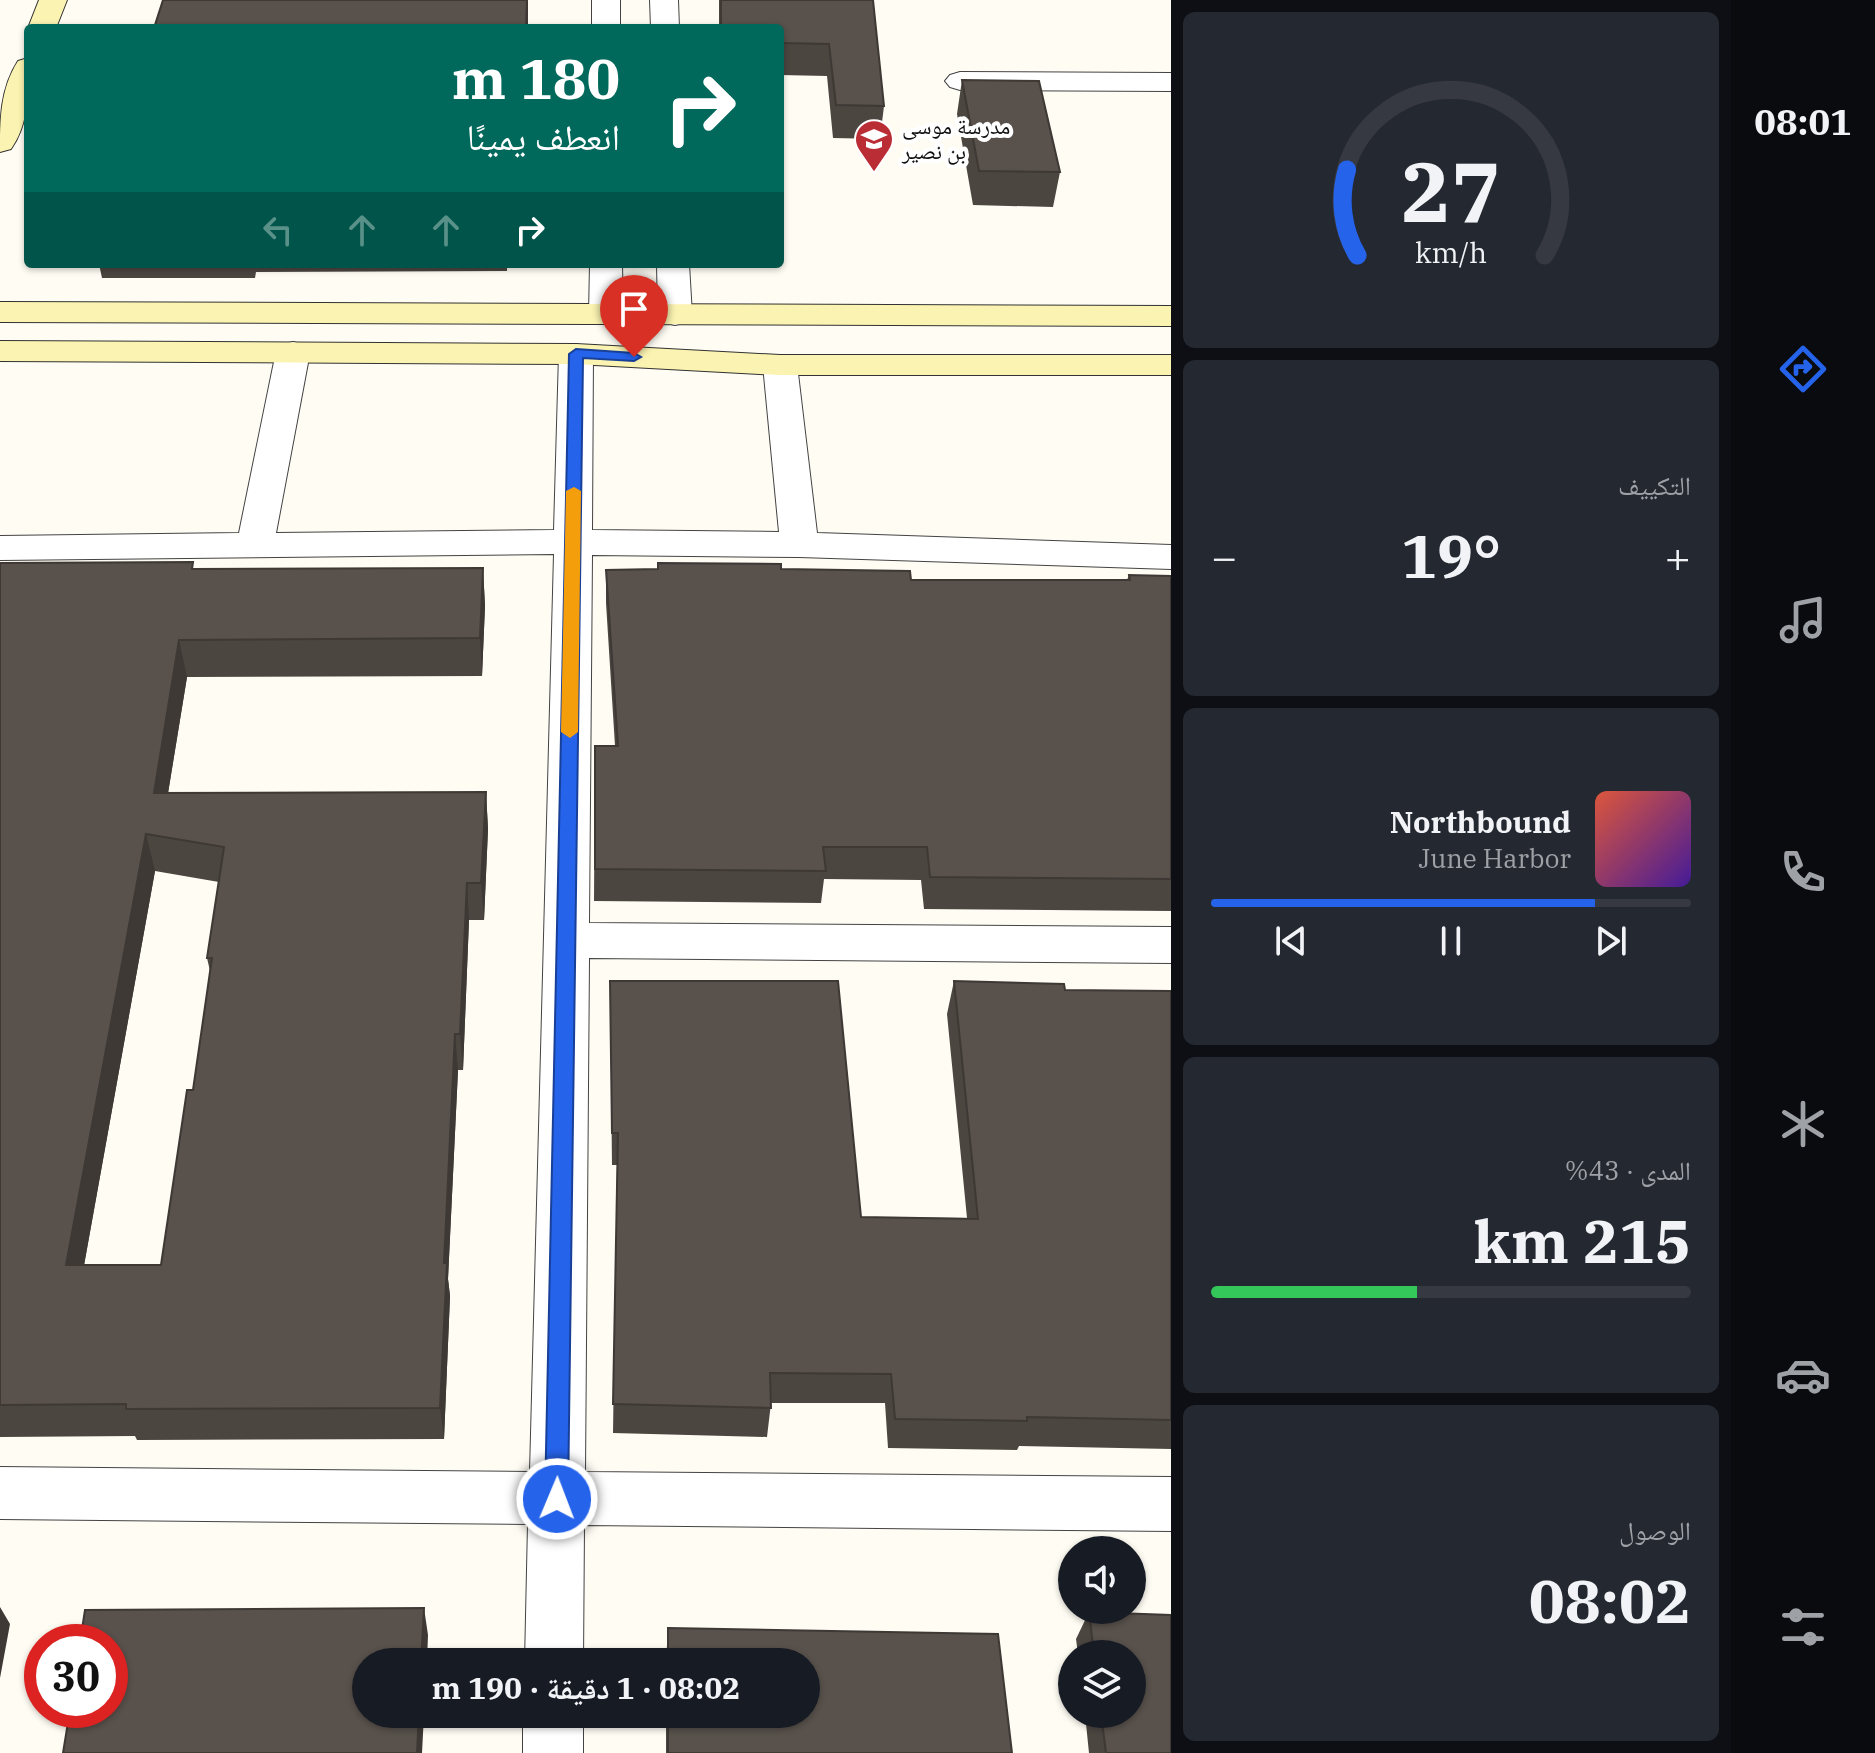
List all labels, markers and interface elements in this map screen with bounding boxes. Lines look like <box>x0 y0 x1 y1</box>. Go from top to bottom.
text: 180 m <box>452 42 620 114</box>
icon: right <box>648 56 752 160</box>
text: 08:01 <box>1754 98 1852 145</box>
place label: مدرسة موسى بن نصير <box>901 111 1010 165</box>
text: انعطف يمينًا <box>466 113 620 160</box>
school or university icon: مدرسة موسى بن نصير <box>853 118 895 173</box>
text: 27 <box>1401 137 1501 245</box>
icon: left <box>256 208 300 252</box>
icon: ahead <box>340 208 384 252</box>
icon: ahead <box>424 208 468 252</box>
icon: right <box>508 208 552 252</box>
text: km/h <box>1415 234 1487 271</box>
pin <box>600 275 668 357</box>
icon: arrive <box>612 287 656 331</box>
icon: directions <box>1775 341 1831 397</box>
text: التكييف <box>1618 468 1691 502</box>
text: 19° <box>1401 516 1501 595</box>
text: − <box>1211 528 1237 585</box>
text: + <box>1665 528 1691 585</box>
icon: music <box>1775 592 1831 648</box>
text: Northbound <box>1390 802 1571 841</box>
text: June Harbor <box>1418 841 1571 875</box>
icon: phone <box>1775 844 1831 900</box>
icon: previous <box>1269 919 1313 963</box>
icon: pause <box>1429 919 1473 963</box>
icon: next <box>1589 919 1633 963</box>
icon: climate <box>1775 1096 1831 1152</box>
text: المدى · 43% <box>1565 1153 1691 1187</box>
text: 215 km <box>1473 1201 1691 1280</box>
icon: car <box>1775 1347 1831 1403</box>
position arrow <box>515 1457 599 1541</box>
text: الوصول <box>1619 1513 1691 1547</box>
map controls <box>1058 1536 1146 1728</box>
button: sound <box>1058 1536 1146 1624</box>
text: 08:02 <box>1529 1561 1691 1640</box>
icon: filters <box>1775 1599 1831 1655</box>
speed limit sign: 30 <box>24 1624 128 1728</box>
button: layers <box>1058 1640 1146 1728</box>
text: 08:02 · 1 دقيقة · 190 m <box>432 1668 740 1707</box>

